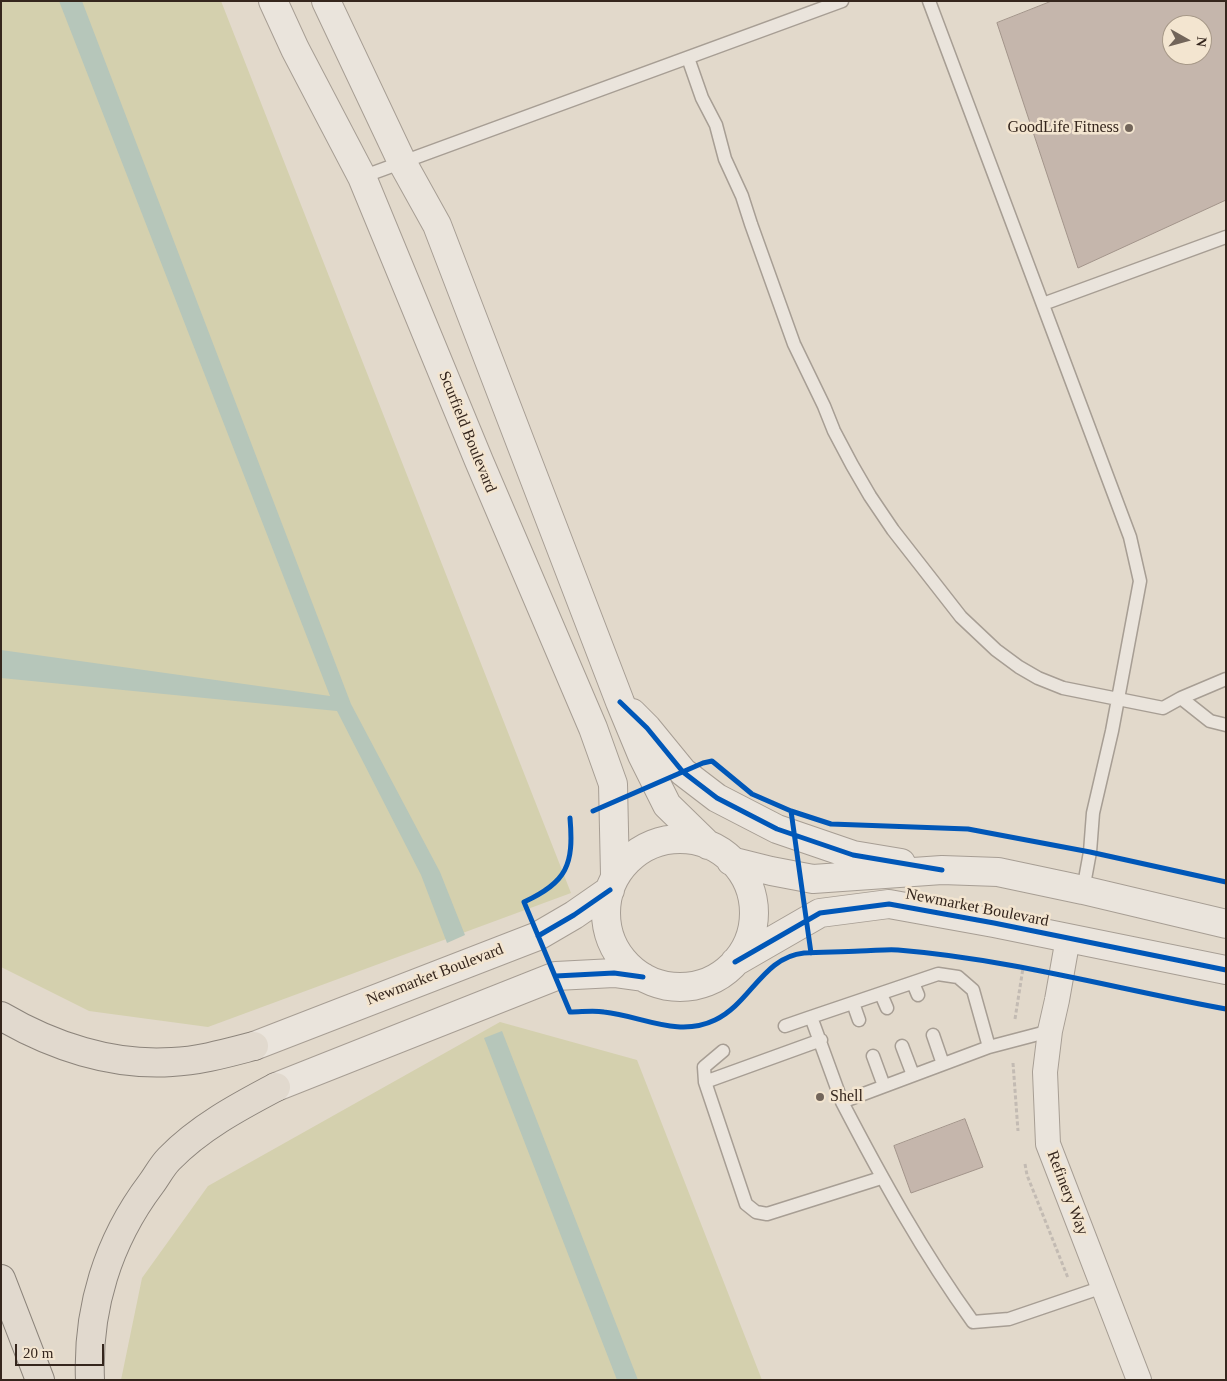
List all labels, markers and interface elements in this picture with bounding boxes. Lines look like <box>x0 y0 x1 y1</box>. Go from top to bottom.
north arrow <box>1162 15 1212 65</box>
text: N <box>1193 36 1209 48</box>
place label: GoodLife Fitness <box>1007 118 1119 138</box>
marker: GoodLife Fitness <box>1123 122 1135 134</box>
street label: Scurfield Boulevard <box>434 368 500 496</box>
street label: Newmarket Boulevard <box>904 885 1050 931</box>
street label: Newmarket Boulevard <box>364 940 506 1010</box>
place label: Shell <box>830 1087 863 1107</box>
marker: Shell <box>814 1091 826 1103</box>
street label: Refinery Way <box>1042 1148 1092 1238</box>
scale bar <box>18 1334 106 1366</box>
text: 20 m <box>23 1345 53 1361</box>

